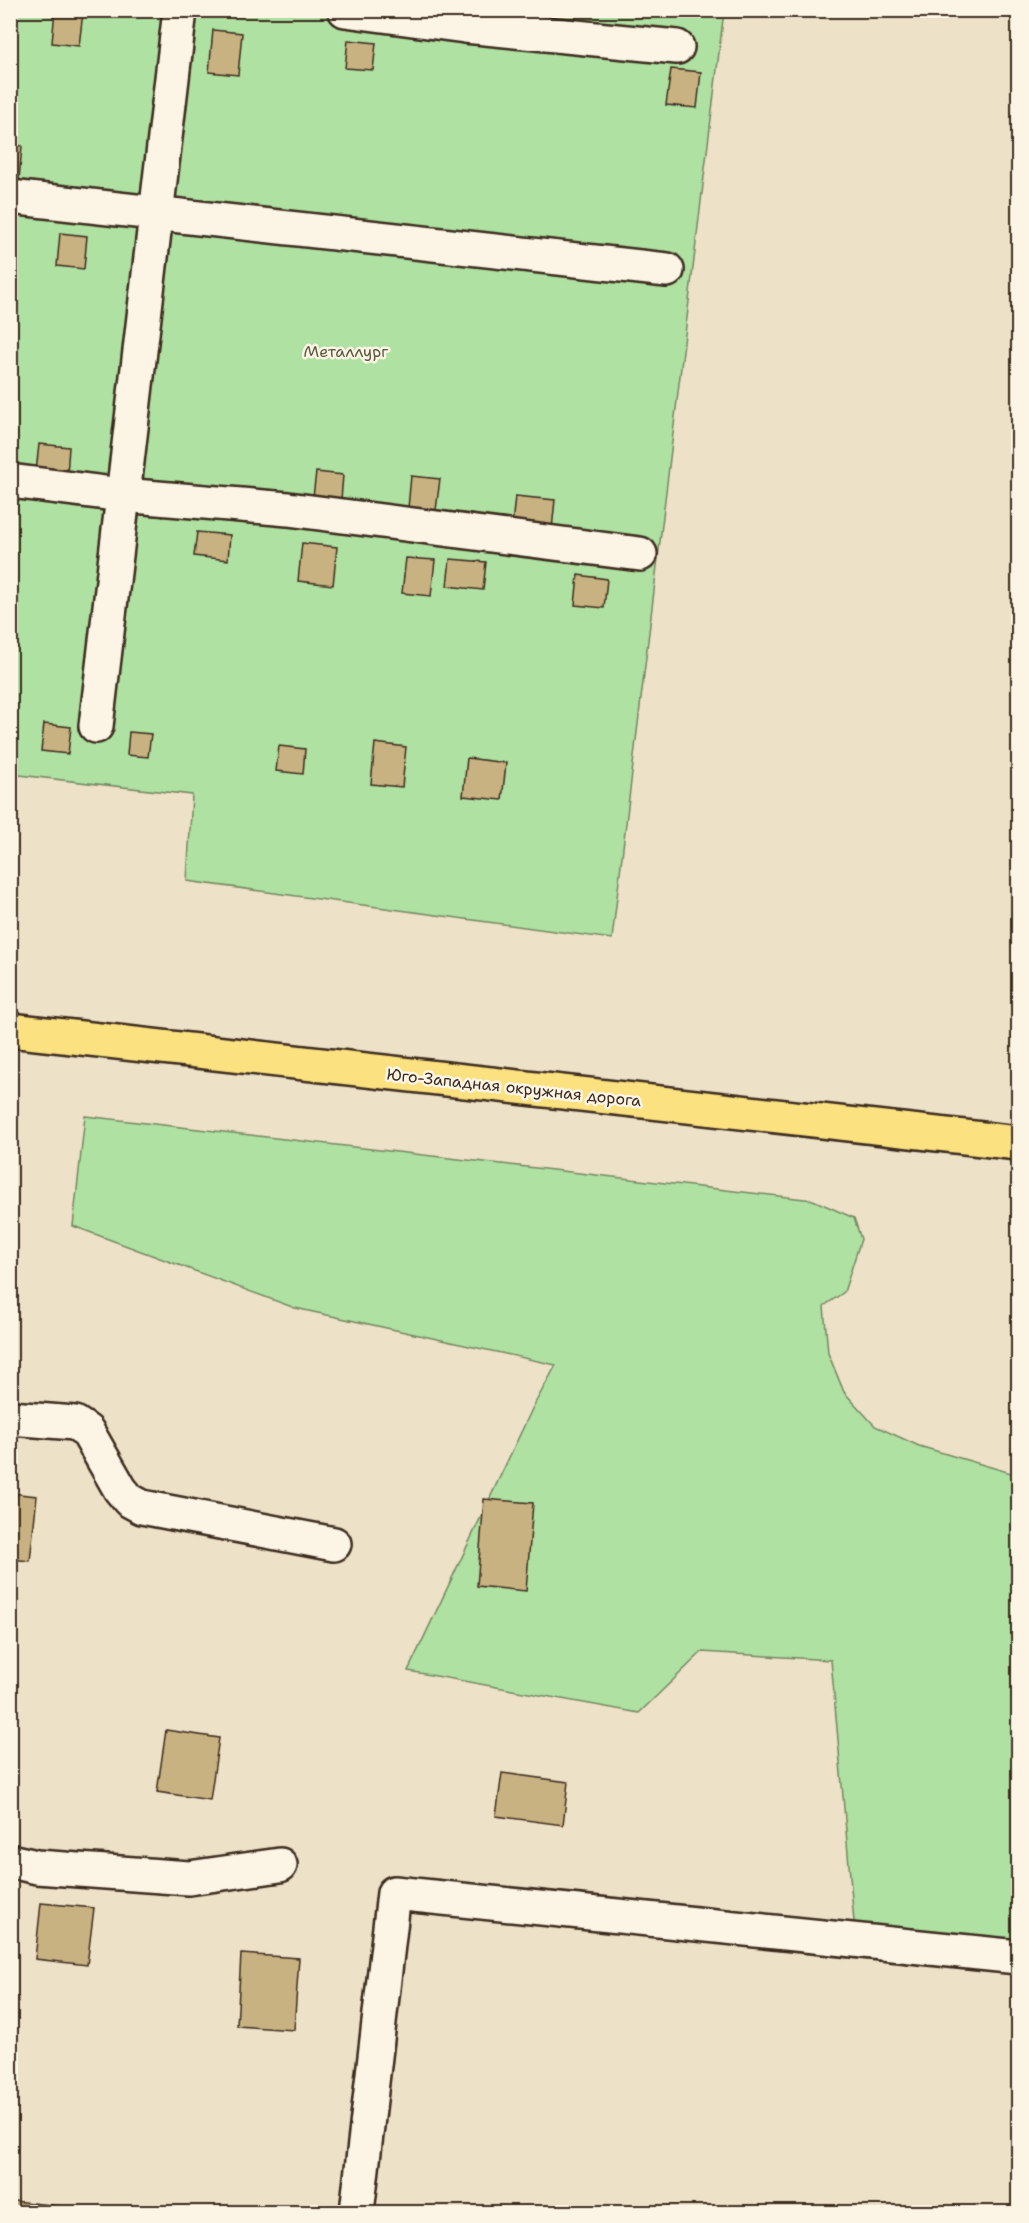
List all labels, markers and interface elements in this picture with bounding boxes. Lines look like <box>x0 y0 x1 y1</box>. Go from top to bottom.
park label: Металлург <box>304 341 389 362</box>
street label: Юго-Западная окружная дорога <box>386 1064 642 1111</box>

